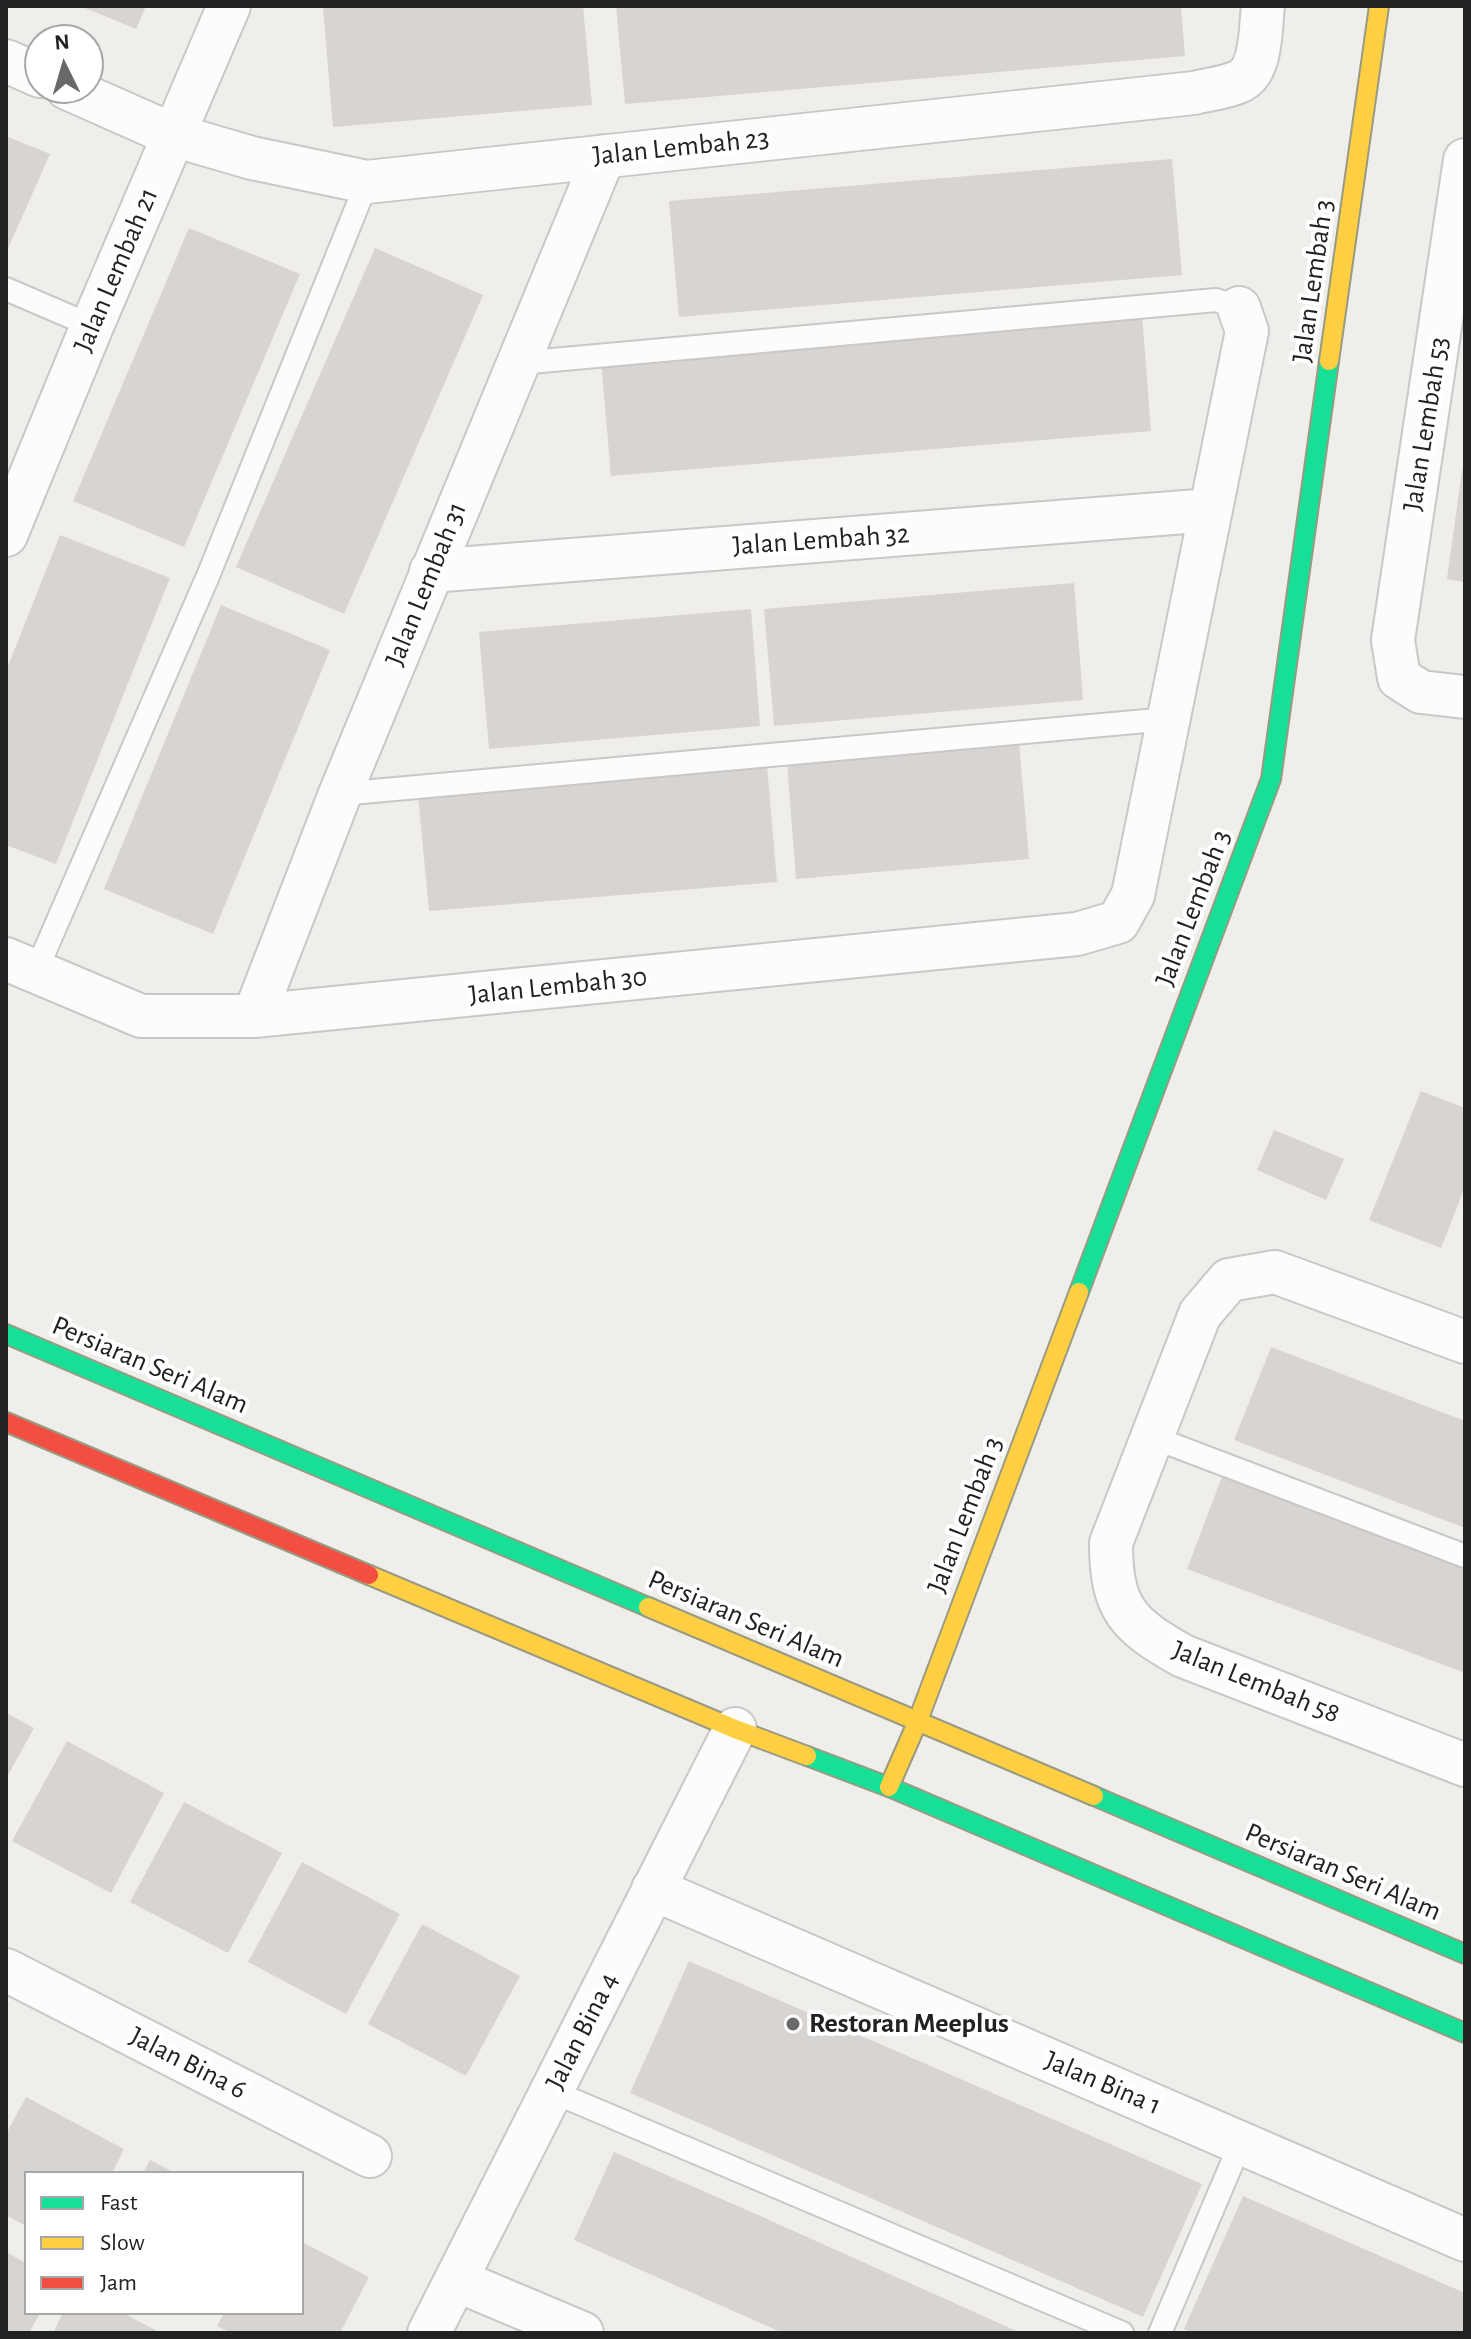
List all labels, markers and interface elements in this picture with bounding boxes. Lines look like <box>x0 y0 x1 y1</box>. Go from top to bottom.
north arrow <box>24 24 104 104</box>
text: N <box>53 30 71 54</box>
street label: Jalan Lembah 23 <box>591 121 771 173</box>
street label: Jalan Lembah 21 <box>66 183 166 357</box>
street label: Jalan Lembah 3 <box>1285 197 1341 365</box>
street label: Jalan Lembah 53 <box>1396 334 1456 514</box>
street label: Jalan Lembah 31 <box>378 497 474 671</box>
street label: Jalan Lembah 32 <box>732 517 910 563</box>
street label: Jalan Lembah 3 <box>1148 825 1238 991</box>
street label: Jalan Lembah 30 <box>467 960 649 1012</box>
street label: Persiaran Seri Alam <box>47 1309 253 1421</box>
street label: Jalan Lembah 3 <box>920 1432 1010 1598</box>
street label: Persiaran Seri Alam <box>643 1563 849 1675</box>
street label: Jalan Lembah 58 <box>1167 1633 1345 1731</box>
street label: Persiaran Seri Alam <box>1240 1816 1446 1928</box>
street label: Jalan Bina 4 <box>538 1967 626 2095</box>
place label: Restoran Meeplus <box>809 2007 1009 2041</box>
marker: Restoran Meeplus <box>784 2015 802 2033</box>
street label: Jalan Bina 6 <box>124 2019 252 2107</box>
street label: Jalan Bina 1 <box>1040 2043 1166 2123</box>
legend <box>24 2171 304 2315</box>
text: Fast <box>100 2191 137 2215</box>
text: Slow <box>100 2231 145 2255</box>
text: Jam <box>100 2271 137 2295</box>

